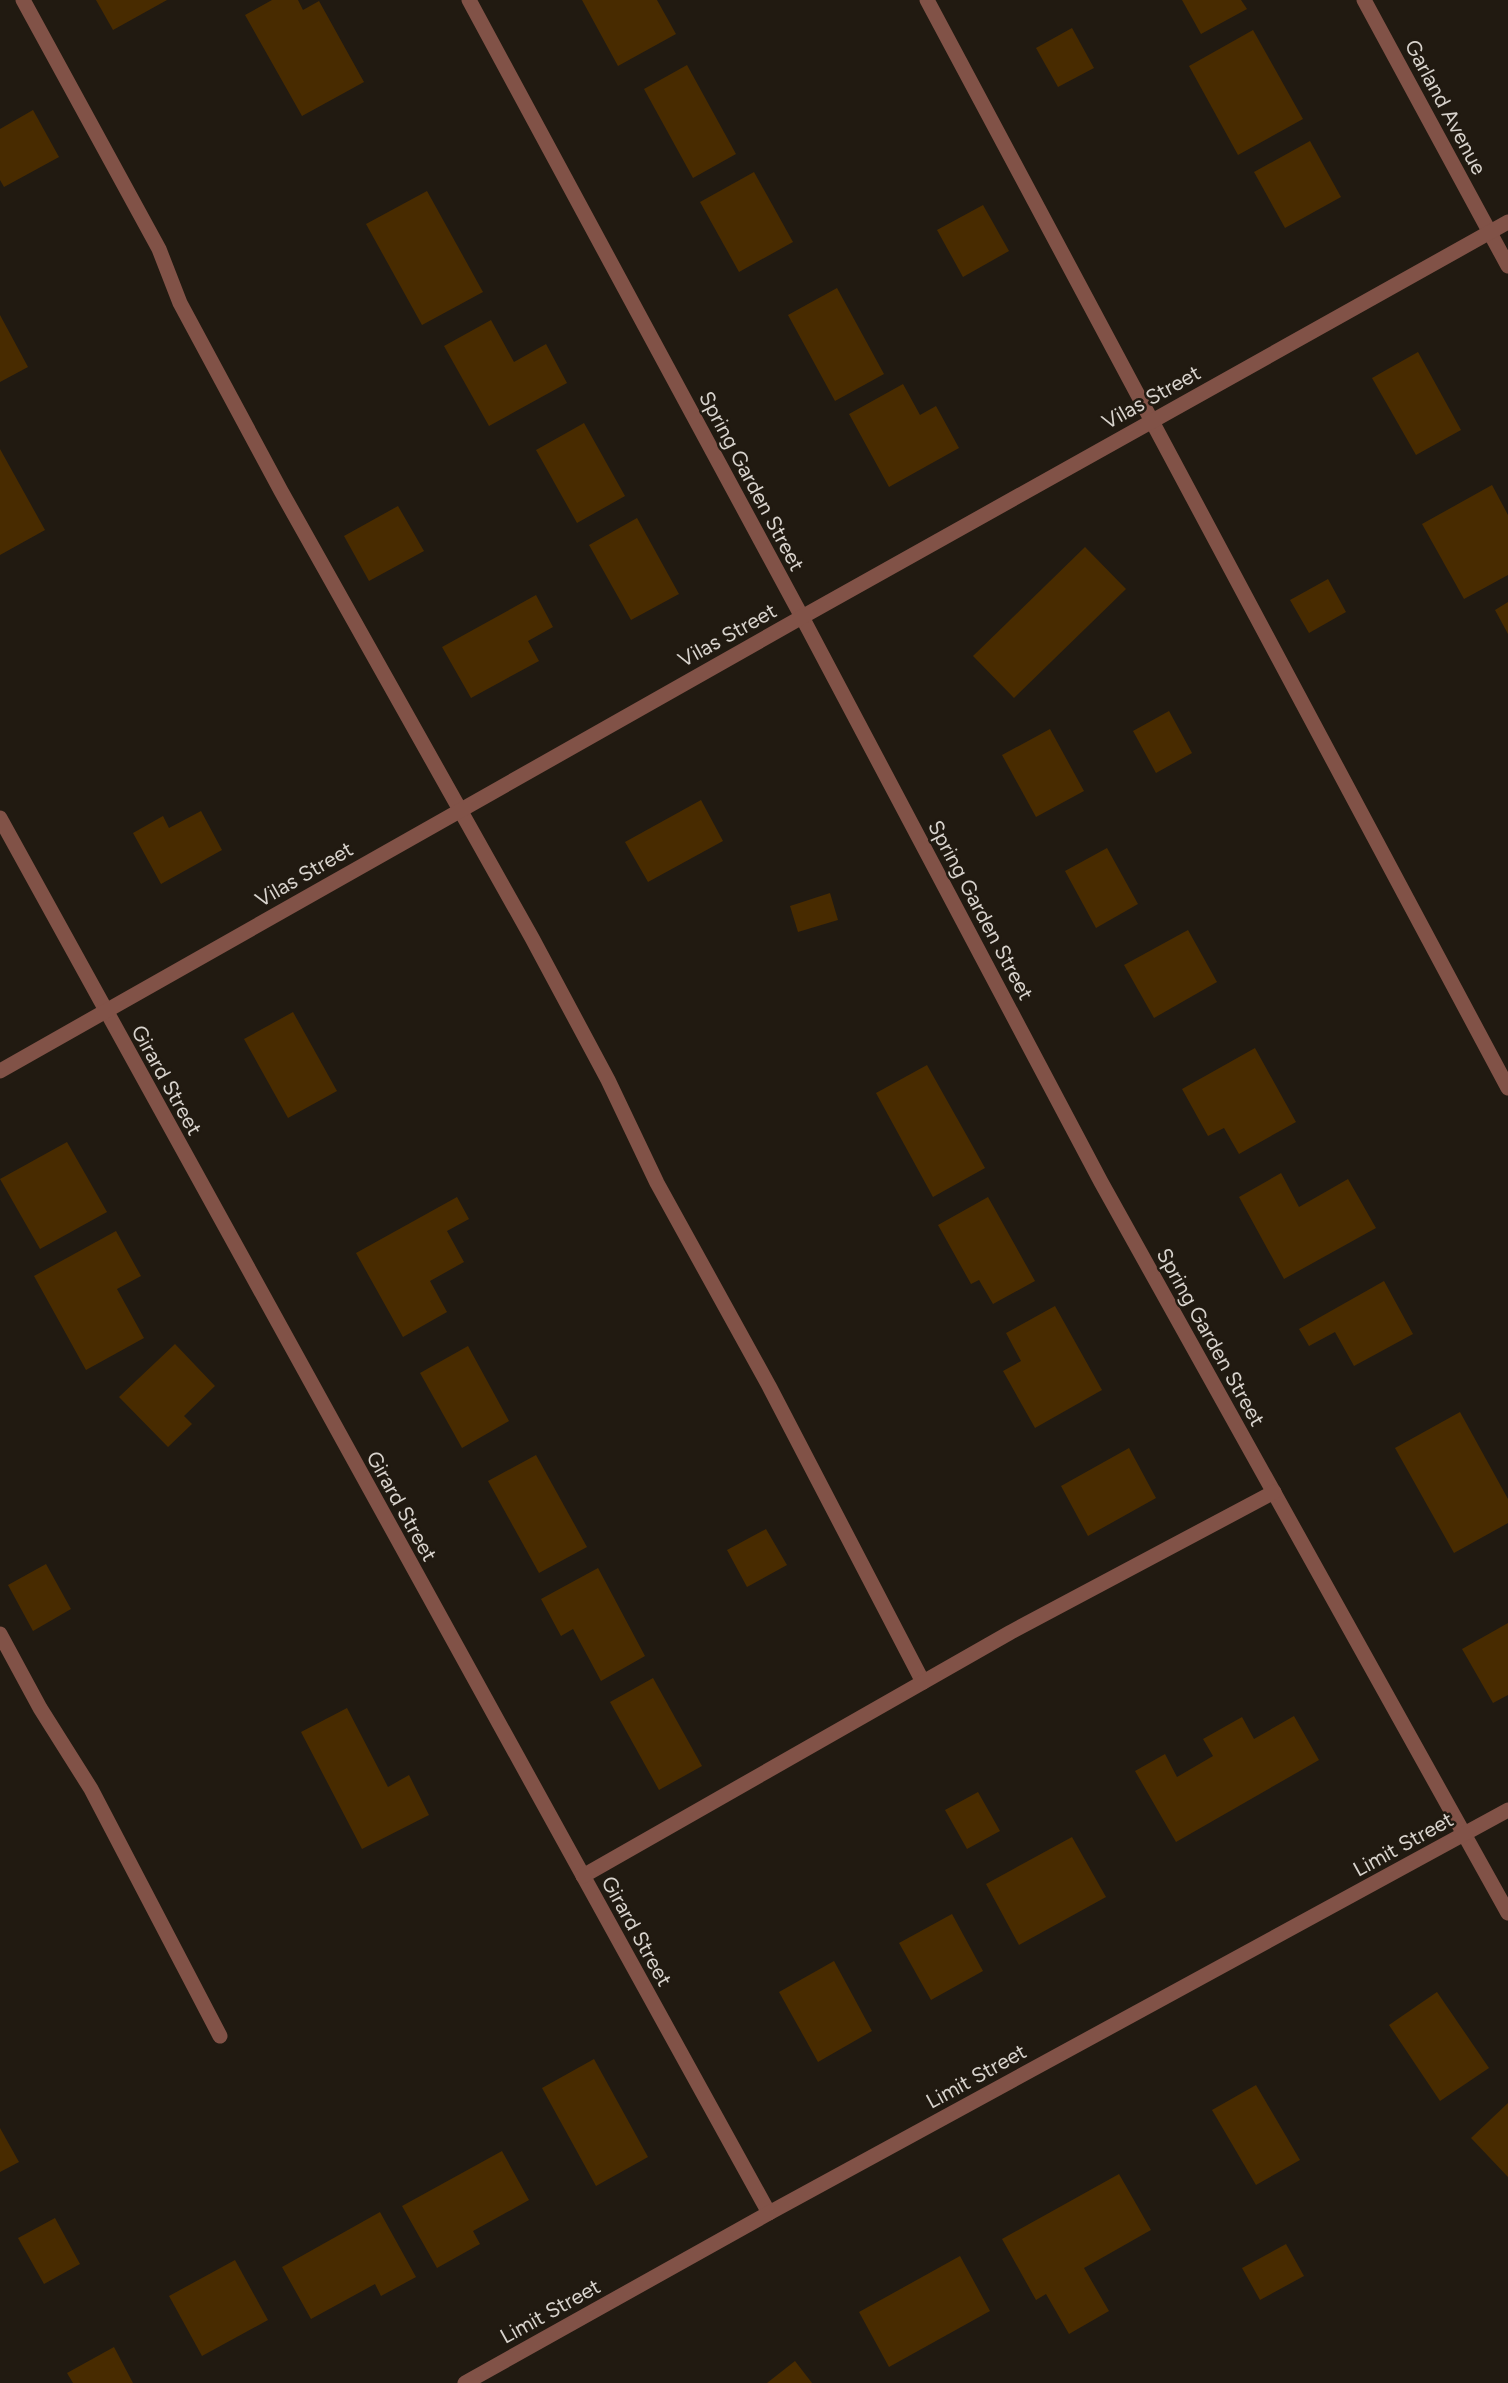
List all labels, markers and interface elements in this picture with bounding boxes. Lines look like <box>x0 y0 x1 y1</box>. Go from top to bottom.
street label: Garland Avenue <box>1400 35 1492 179</box>
street label: Vilas Street <box>1097 360 1205 434</box>
street label: Spring Garden Street <box>694 387 810 575</box>
street label: Vilas Street <box>673 598 781 672</box>
street label: Spring Garden Street <box>923 816 1039 1004</box>
street label: Vilas Street <box>251 836 357 912</box>
street label: Girard Street <box>126 1021 208 1139</box>
street label: Spring Garden Street <box>1152 1244 1270 1430</box>
street label: Girard Street <box>361 1447 443 1565</box>
street label: Limit Street <box>1349 1806 1457 1882</box>
street label: Girard Street <box>596 1872 678 1990</box>
street label: Limit Street <box>922 2038 1030 2114</box>
street label: Limit Street <box>496 2273 604 2349</box>

